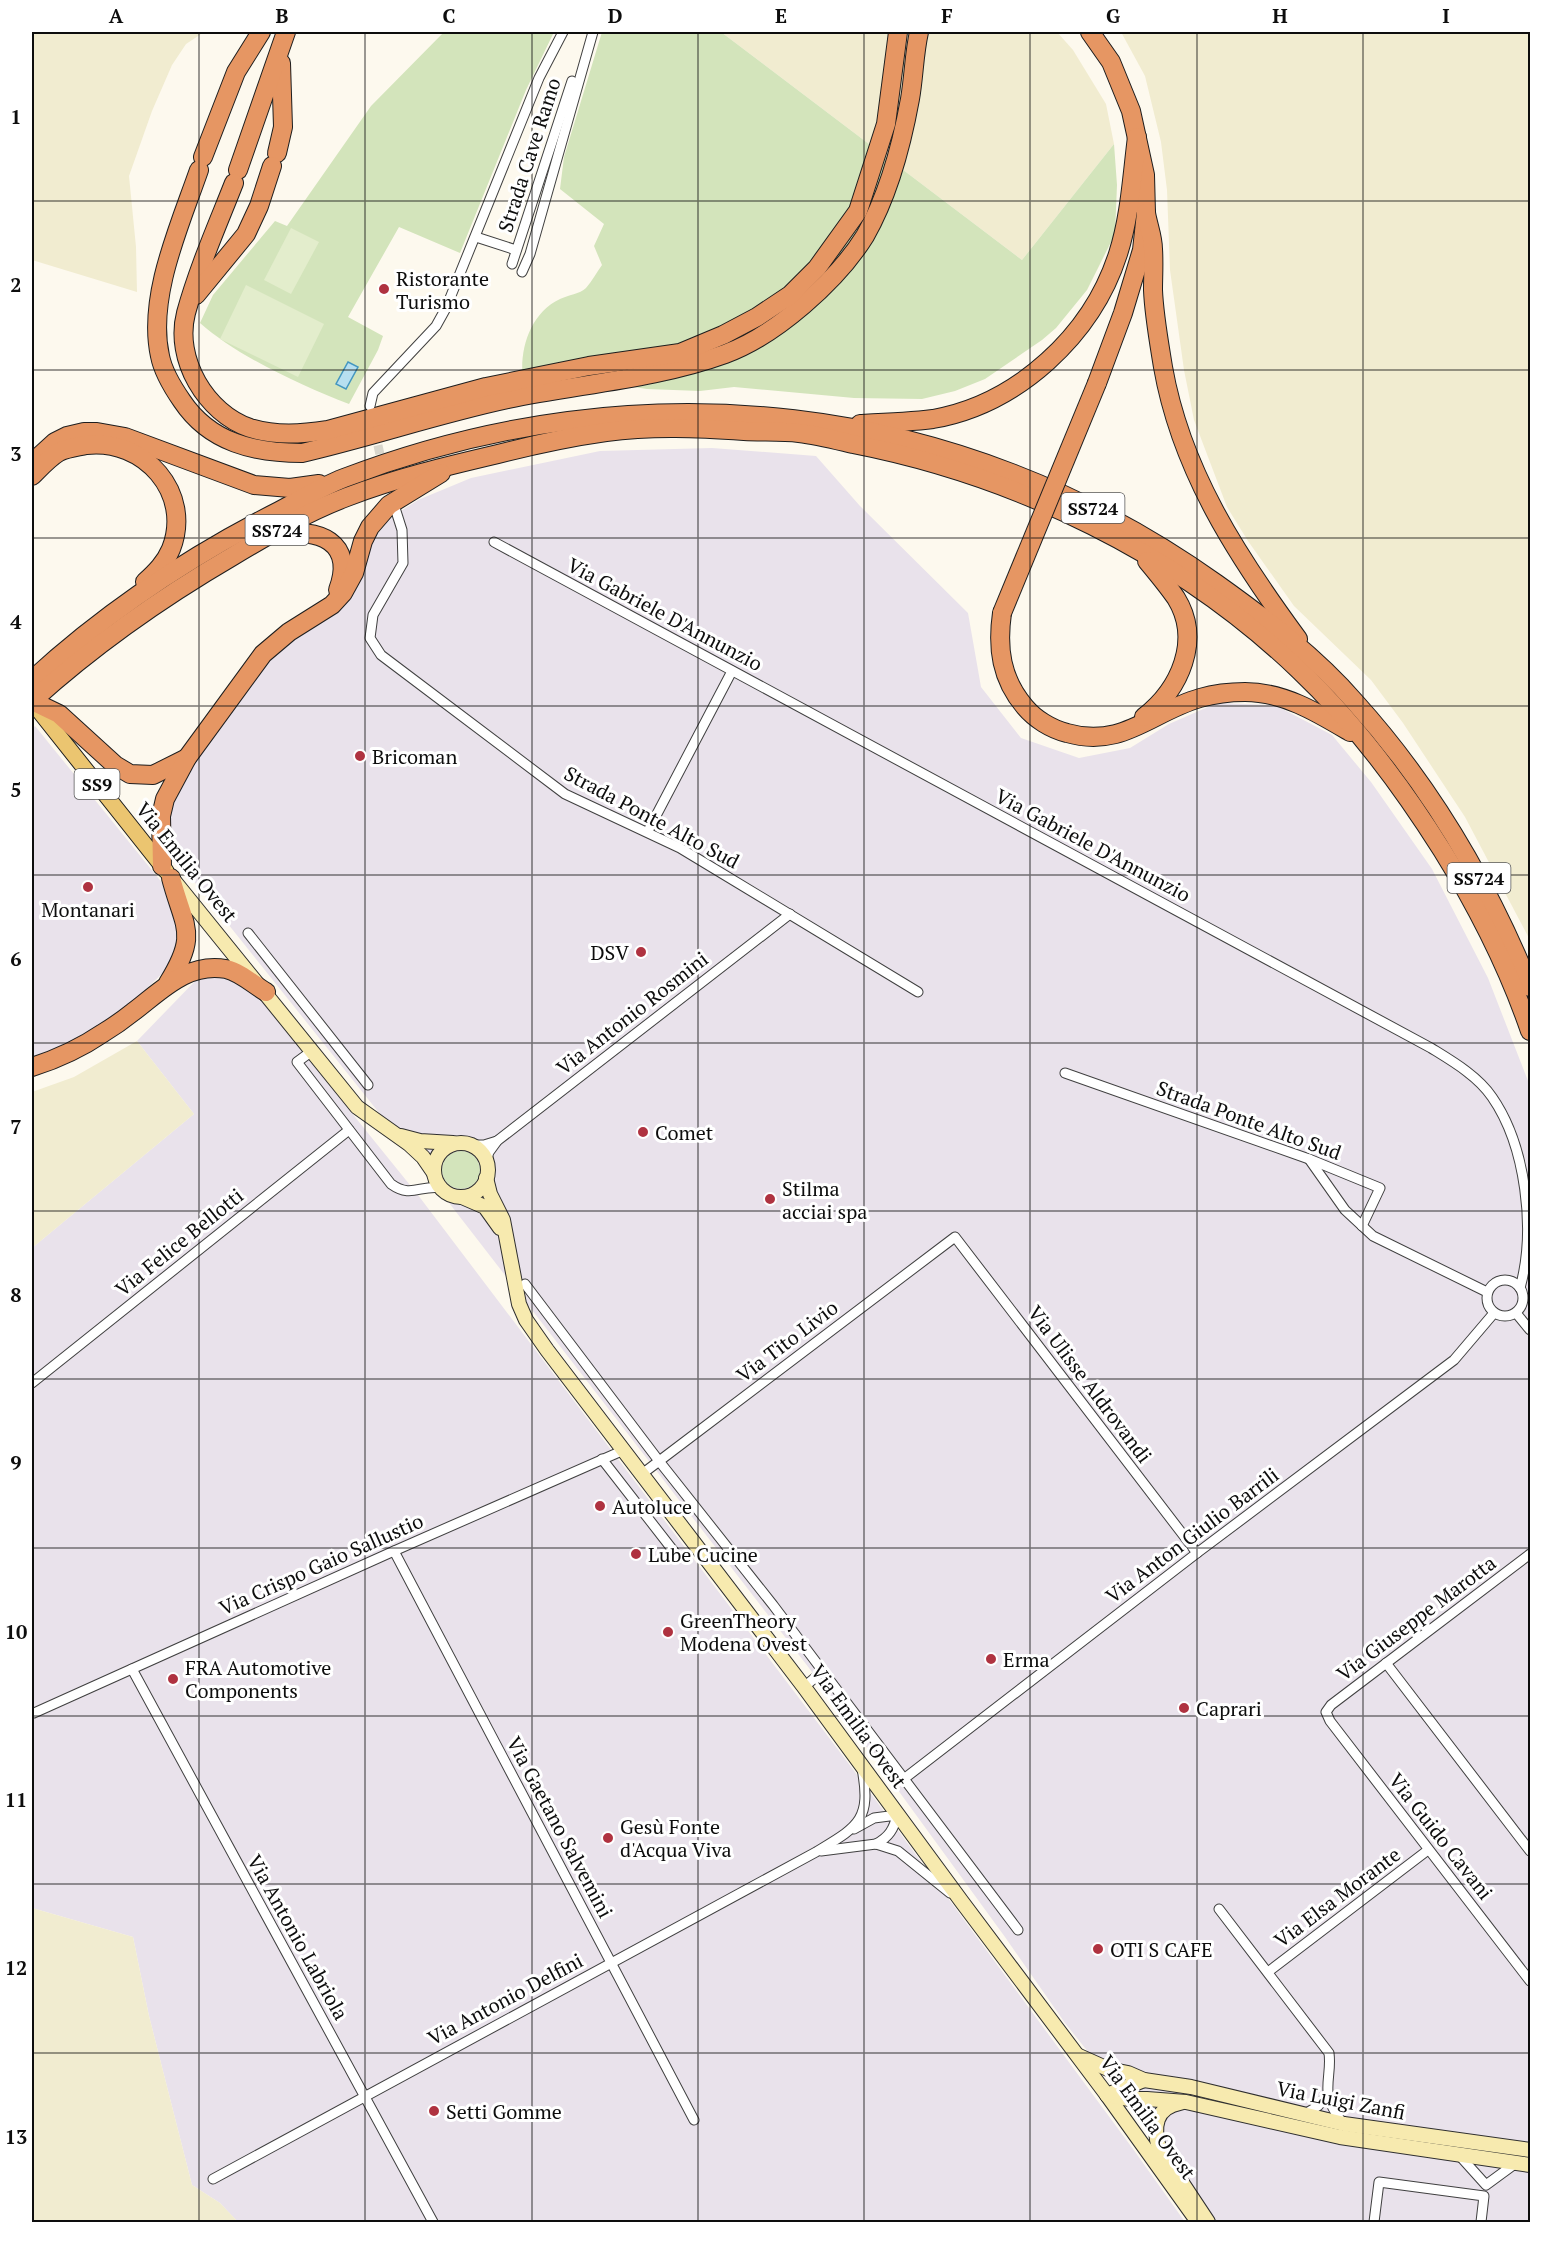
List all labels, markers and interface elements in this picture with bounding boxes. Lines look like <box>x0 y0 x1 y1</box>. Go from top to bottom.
text: A <box>109 2 124 29</box>
text: B <box>276 2 289 29</box>
text: C <box>442 2 456 29</box>
text: D <box>608 2 622 29</box>
text: E <box>775 2 787 29</box>
text: F <box>941 2 953 29</box>
text: G <box>1106 2 1120 29</box>
text: H <box>1272 2 1288 29</box>
text: I <box>1442 2 1450 29</box>
street label: Strada Cave Ramo <box>491 74 567 236</box>
text: 1 <box>10 103 22 130</box>
place label: Ristorante Turismo <box>396 265 489 315</box>
text: 2 <box>10 271 22 298</box>
marker: Ristorante Turismo <box>377 282 391 296</box>
text: 3 <box>10 440 22 467</box>
road number: SS724 <box>1062 493 1124 523</box>
road number: SS724 <box>246 515 308 545</box>
street label: Via Gabriele D'Annunzio <box>563 551 767 677</box>
text: 4 <box>10 608 22 635</box>
place label: Bricoman <box>372 743 457 770</box>
marker: Bricoman <box>353 749 367 763</box>
street label: Strada Ponte Alto Sud <box>560 759 744 875</box>
road number: SS9 <box>74 769 120 799</box>
text: 5 <box>10 776 22 803</box>
street label: Via Gabriele D'Annunzio <box>991 782 1195 908</box>
street label: Via Emilia Ovest <box>130 796 244 928</box>
road number: SS724 <box>1448 863 1510 893</box>
marker: Montanari <box>81 880 95 894</box>
place label: Montanari <box>41 896 135 923</box>
place label: DSV <box>590 939 629 966</box>
text: 6 <box>10 945 22 972</box>
street label: Via Antonio Rosmini <box>551 945 713 1081</box>
marker: DSV <box>634 945 648 959</box>
street label: Strada Ponte Alto Sud <box>1153 1074 1345 1166</box>
text: 7 <box>10 1113 22 1140</box>
place label: Comet <box>655 1119 714 1146</box>
marker: Comet <box>636 1125 650 1139</box>
place label: Stilma acciai spa <box>782 1175 867 1225</box>
street label: Via Felice Bellotti <box>109 1182 249 1302</box>
marker: Stilma acciai spa <box>763 1192 777 1206</box>
text: 8 <box>10 1281 22 1308</box>
street label: Via Tito Livio <box>731 1294 843 1388</box>
street label: Via Ulisse Aldrovandi <box>1022 1300 1158 1468</box>
text: 9 <box>10 1449 22 1476</box>
street label: Via Anton Giulio Barrili <box>1100 1461 1284 1609</box>
place label: Autoluce <box>612 1493 692 1520</box>
marker: Autoluce <box>593 1499 607 1513</box>
street label: Via Crispo Gaio Sallustio <box>215 1507 427 1621</box>
place label: Lube Cucine <box>648 1541 758 1568</box>
marker: Lube Cucine <box>629 1547 643 1561</box>
street label: Via Giuseppe Marotta <box>1331 1549 1501 1687</box>
place label: GreenTheory Modena Ovest <box>680 1607 808 1657</box>
text: 10 <box>5 1618 27 1645</box>
marker: GreenTheory Modena Ovest <box>661 1625 675 1639</box>
place label: Erma <box>1003 1646 1050 1673</box>
marker: Erma <box>984 1652 998 1666</box>
place label: FRA Automotive Components <box>185 1654 331 1704</box>
street label: Via Emilia Ovest <box>805 1658 914 1794</box>
marker: FRA Automotive Components <box>166 1672 180 1686</box>
place label: Caprari <box>1196 1695 1262 1722</box>
marker: Caprari <box>1177 1701 1191 1715</box>
street label: Via Gaetano Salvemini <box>501 1732 619 1922</box>
street label: Via Guido Cavani <box>1383 1767 1499 1905</box>
text: 11 <box>5 1786 27 1813</box>
place label: Gesù Fonte d'Acqua Viva <box>620 1813 732 1863</box>
marker: Gesù Fonte d'Acqua Viva <box>601 1831 615 1845</box>
street label: Via Elsa Morante <box>1268 1841 1406 1953</box>
street label: Via Antonio Labriola <box>241 1850 355 2024</box>
place label: OTI S CAFE <box>1110 1936 1213 1963</box>
marker: OTI S CAFE <box>1091 1942 1105 1956</box>
street label: Via Antonio Delfini <box>423 1947 587 2051</box>
text: 12 <box>5 1954 27 1981</box>
street label: Via Emilia Ovest <box>1094 2049 1203 2185</box>
street label: Via Luigi Zanfi <box>1274 2074 1408 2126</box>
place label: Setti Gomme <box>446 2098 562 2125</box>
marker: Setti Gomme <box>427 2104 441 2118</box>
text: 13 <box>5 2123 27 2150</box>

